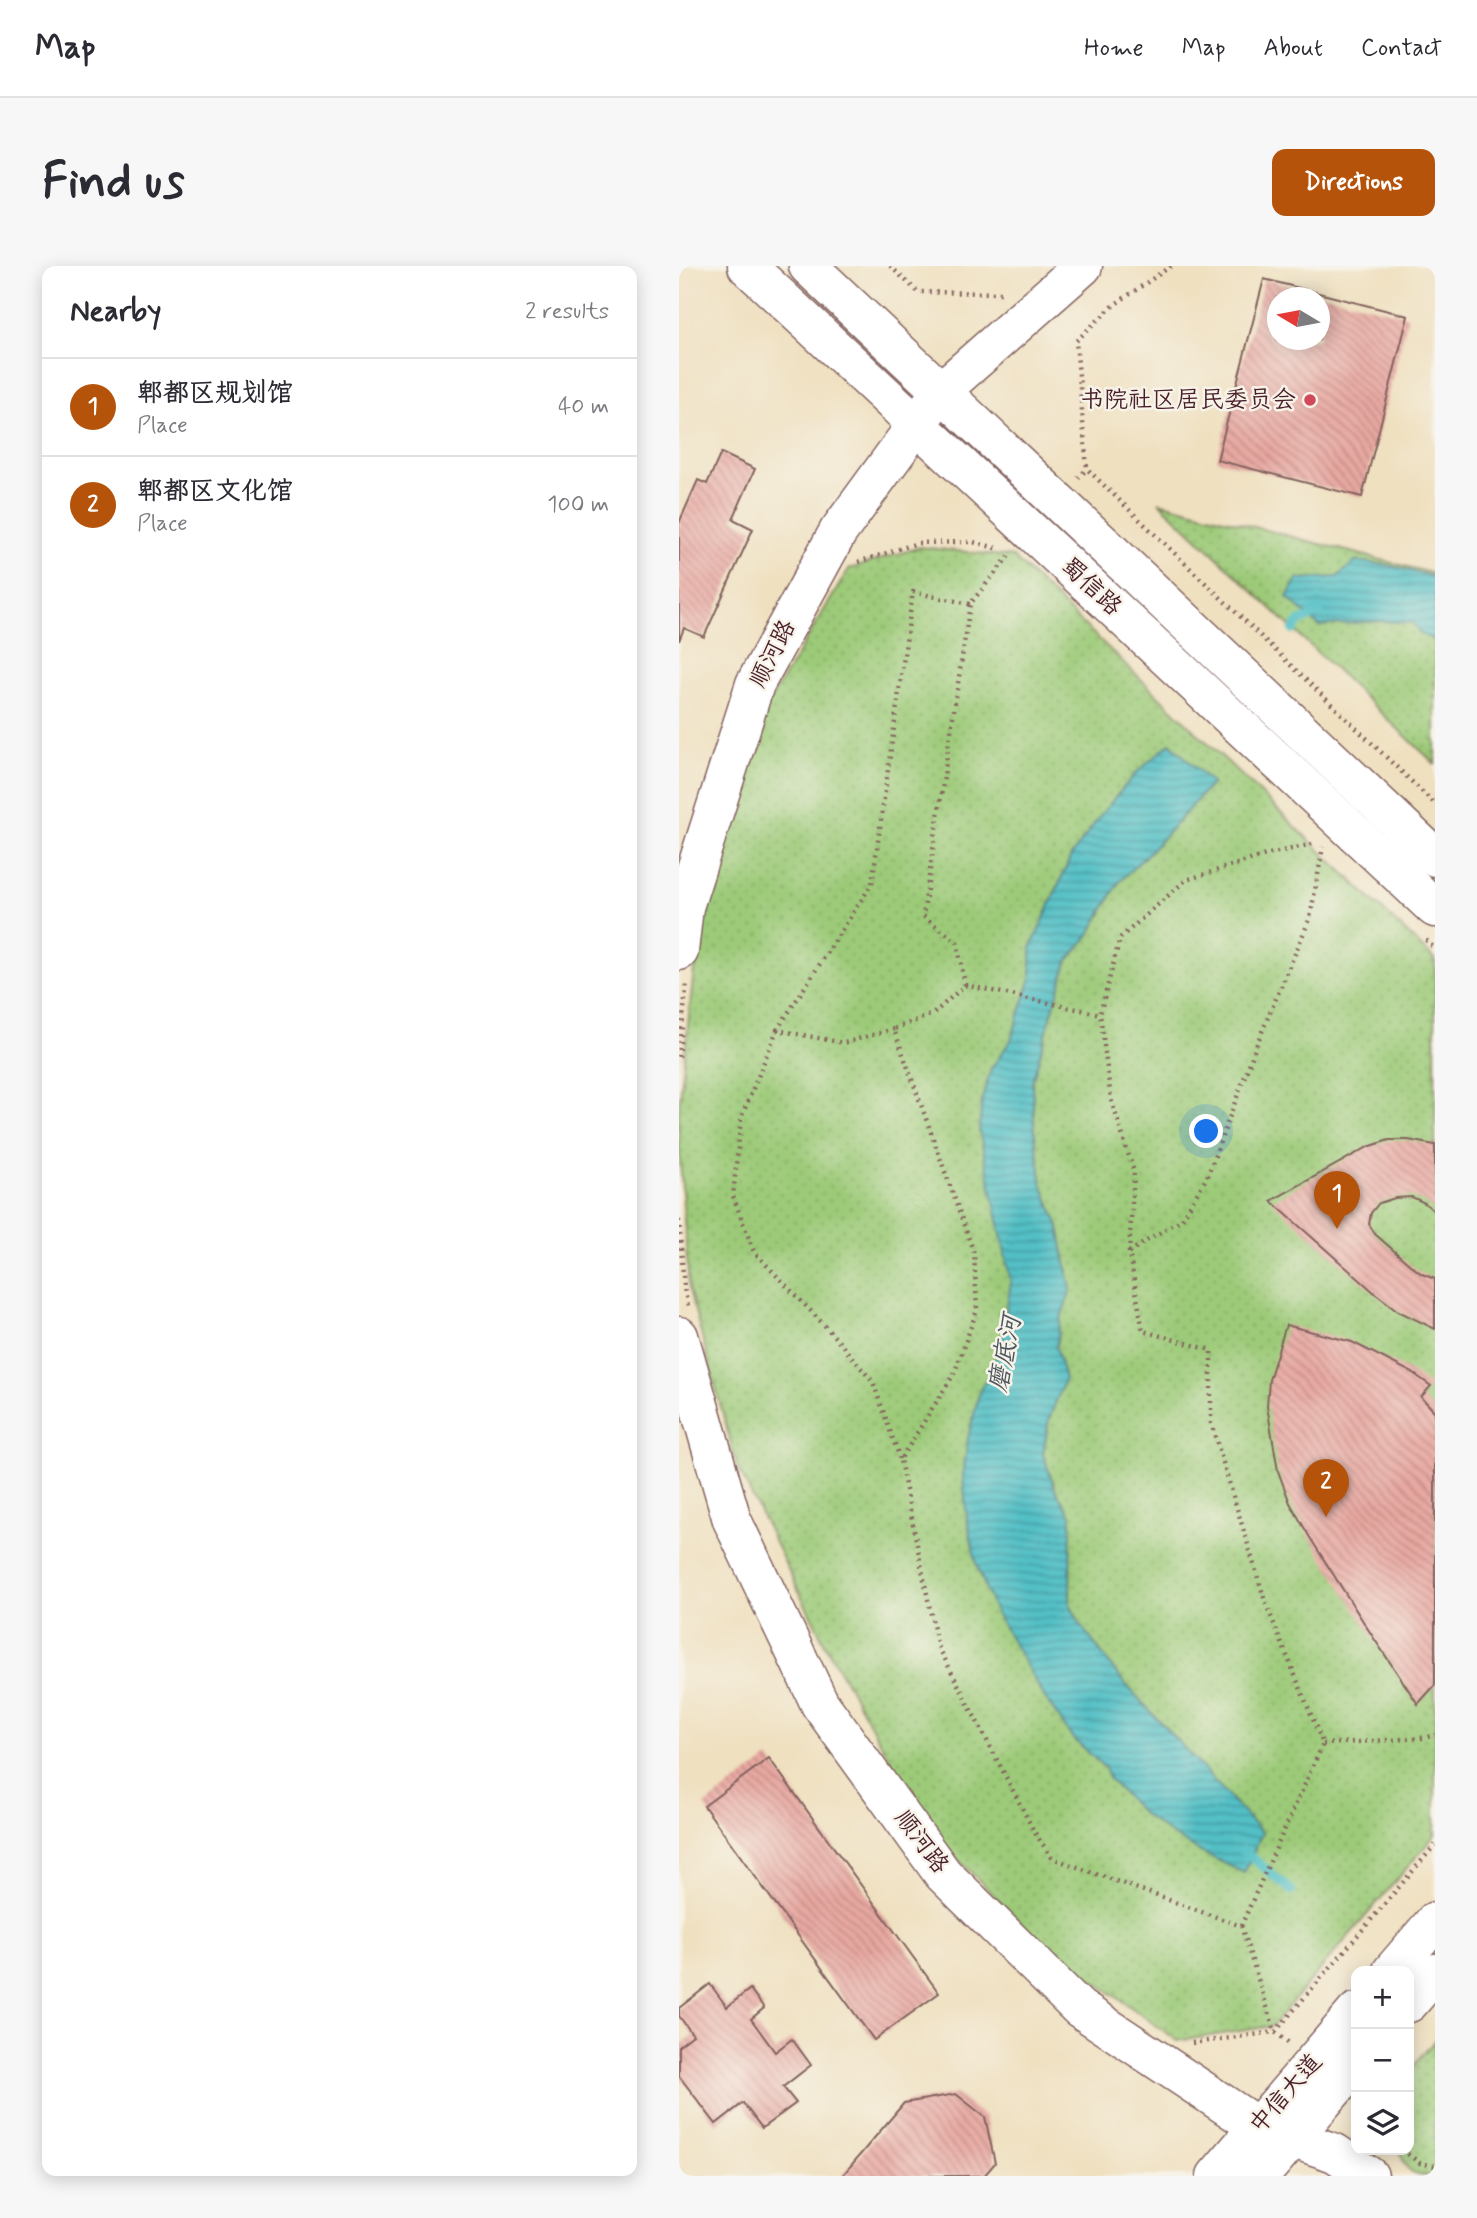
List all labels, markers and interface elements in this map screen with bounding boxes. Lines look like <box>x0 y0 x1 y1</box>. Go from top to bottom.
text: Map <box>35 26 95 70</box>
text: Home <box>1084 33 1144 64</box>
text: Map <box>1182 33 1226 64</box>
text: About <box>1264 33 1323 64</box>
text: Contact <box>1361 33 1442 64</box>
button: Directions <box>1272 149 1435 216</box>
text: Find us <box>42 150 185 215</box>
north arrow <box>1267 287 1330 350</box>
text: Nearby <box>70 292 161 331</box>
text: 2 results <box>525 297 609 327</box>
text: 郫都区规划馆 <box>137 377 293 411</box>
place label: 书院社区居民委员会 <box>1080 385 1296 416</box>
text: 1 <box>88 392 98 422</box>
text: 40 m <box>558 392 609 422</box>
marker: 书院社区居民委员会 <box>1302 392 1318 408</box>
text: Place <box>137 411 188 441</box>
text: 郫都区文化馆 <box>137 475 293 509</box>
text: 2 <box>87 490 99 520</box>
text: 100 m <box>547 490 609 520</box>
text: Place <box>137 509 188 539</box>
street label: 蜀信路 <box>1054 551 1128 623</box>
street label: 顺河路 <box>743 615 803 693</box>
your location <box>1189 1114 1223 1148</box>
pin: 1 <box>1314 1171 1360 1229</box>
water label: 磨底河 <box>982 1309 1031 1396</box>
pin: 2 <box>1303 1459 1349 1517</box>
street label: 顺河路 <box>887 1804 955 1880</box>
map controls <box>1351 1966 1414 2155</box>
button: + <box>1351 1966 1414 2029</box>
button: − <box>1351 2029 1414 2092</box>
street label: 中信大道 <box>1243 2048 1329 2140</box>
button: layers <box>1351 2092 1414 2155</box>

